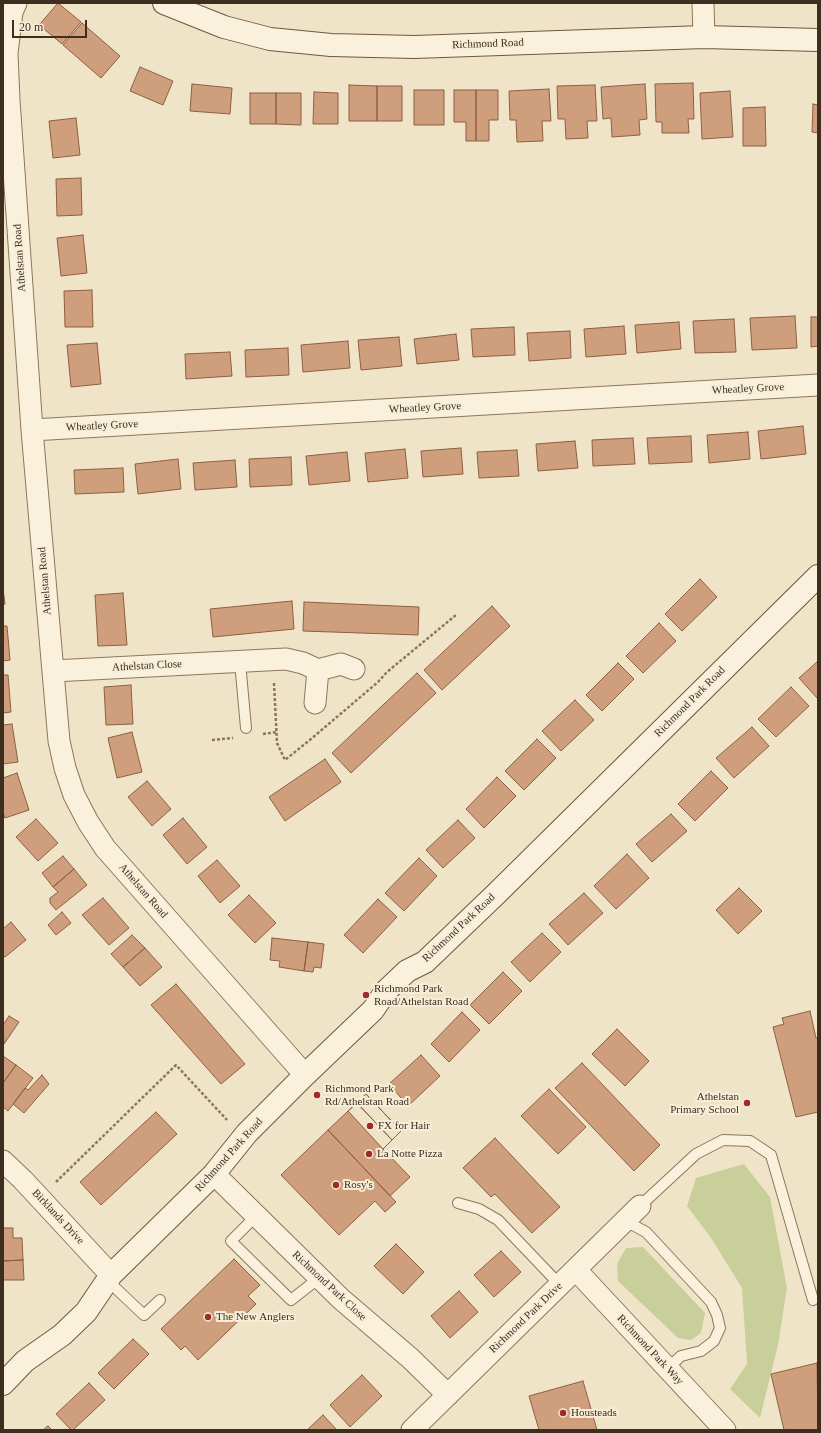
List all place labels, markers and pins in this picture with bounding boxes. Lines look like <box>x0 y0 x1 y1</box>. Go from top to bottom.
place label: Richmond Park Road/Athelstan Road <box>374 982 468 1008</box>
marker: Richmond Park Road/Athelstan Road <box>361 990 371 1000</box>
place label: Richmond Park Rd/Athelstan Road <box>325 1082 409 1108</box>
marker: Richmond Park Rd/Athelstan Road <box>312 1090 322 1100</box>
place label: Athelstan Primary School <box>670 1090 739 1116</box>
marker: Athelstan Primary School <box>742 1098 752 1108</box>
place label: FX for Hair <box>378 1119 430 1133</box>
marker: FX for Hair <box>365 1121 375 1131</box>
place label: La Notte Pizza <box>377 1147 442 1161</box>
marker: La Notte Pizza <box>364 1149 374 1159</box>
place label: Rosy's <box>344 1178 373 1192</box>
marker: Rosy's <box>331 1180 341 1190</box>
place label: The New Anglers <box>216 1310 294 1324</box>
marker: The New Anglers <box>203 1312 213 1322</box>
place label: Housteads <box>571 1406 617 1420</box>
marker: Housteads <box>558 1408 568 1418</box>

